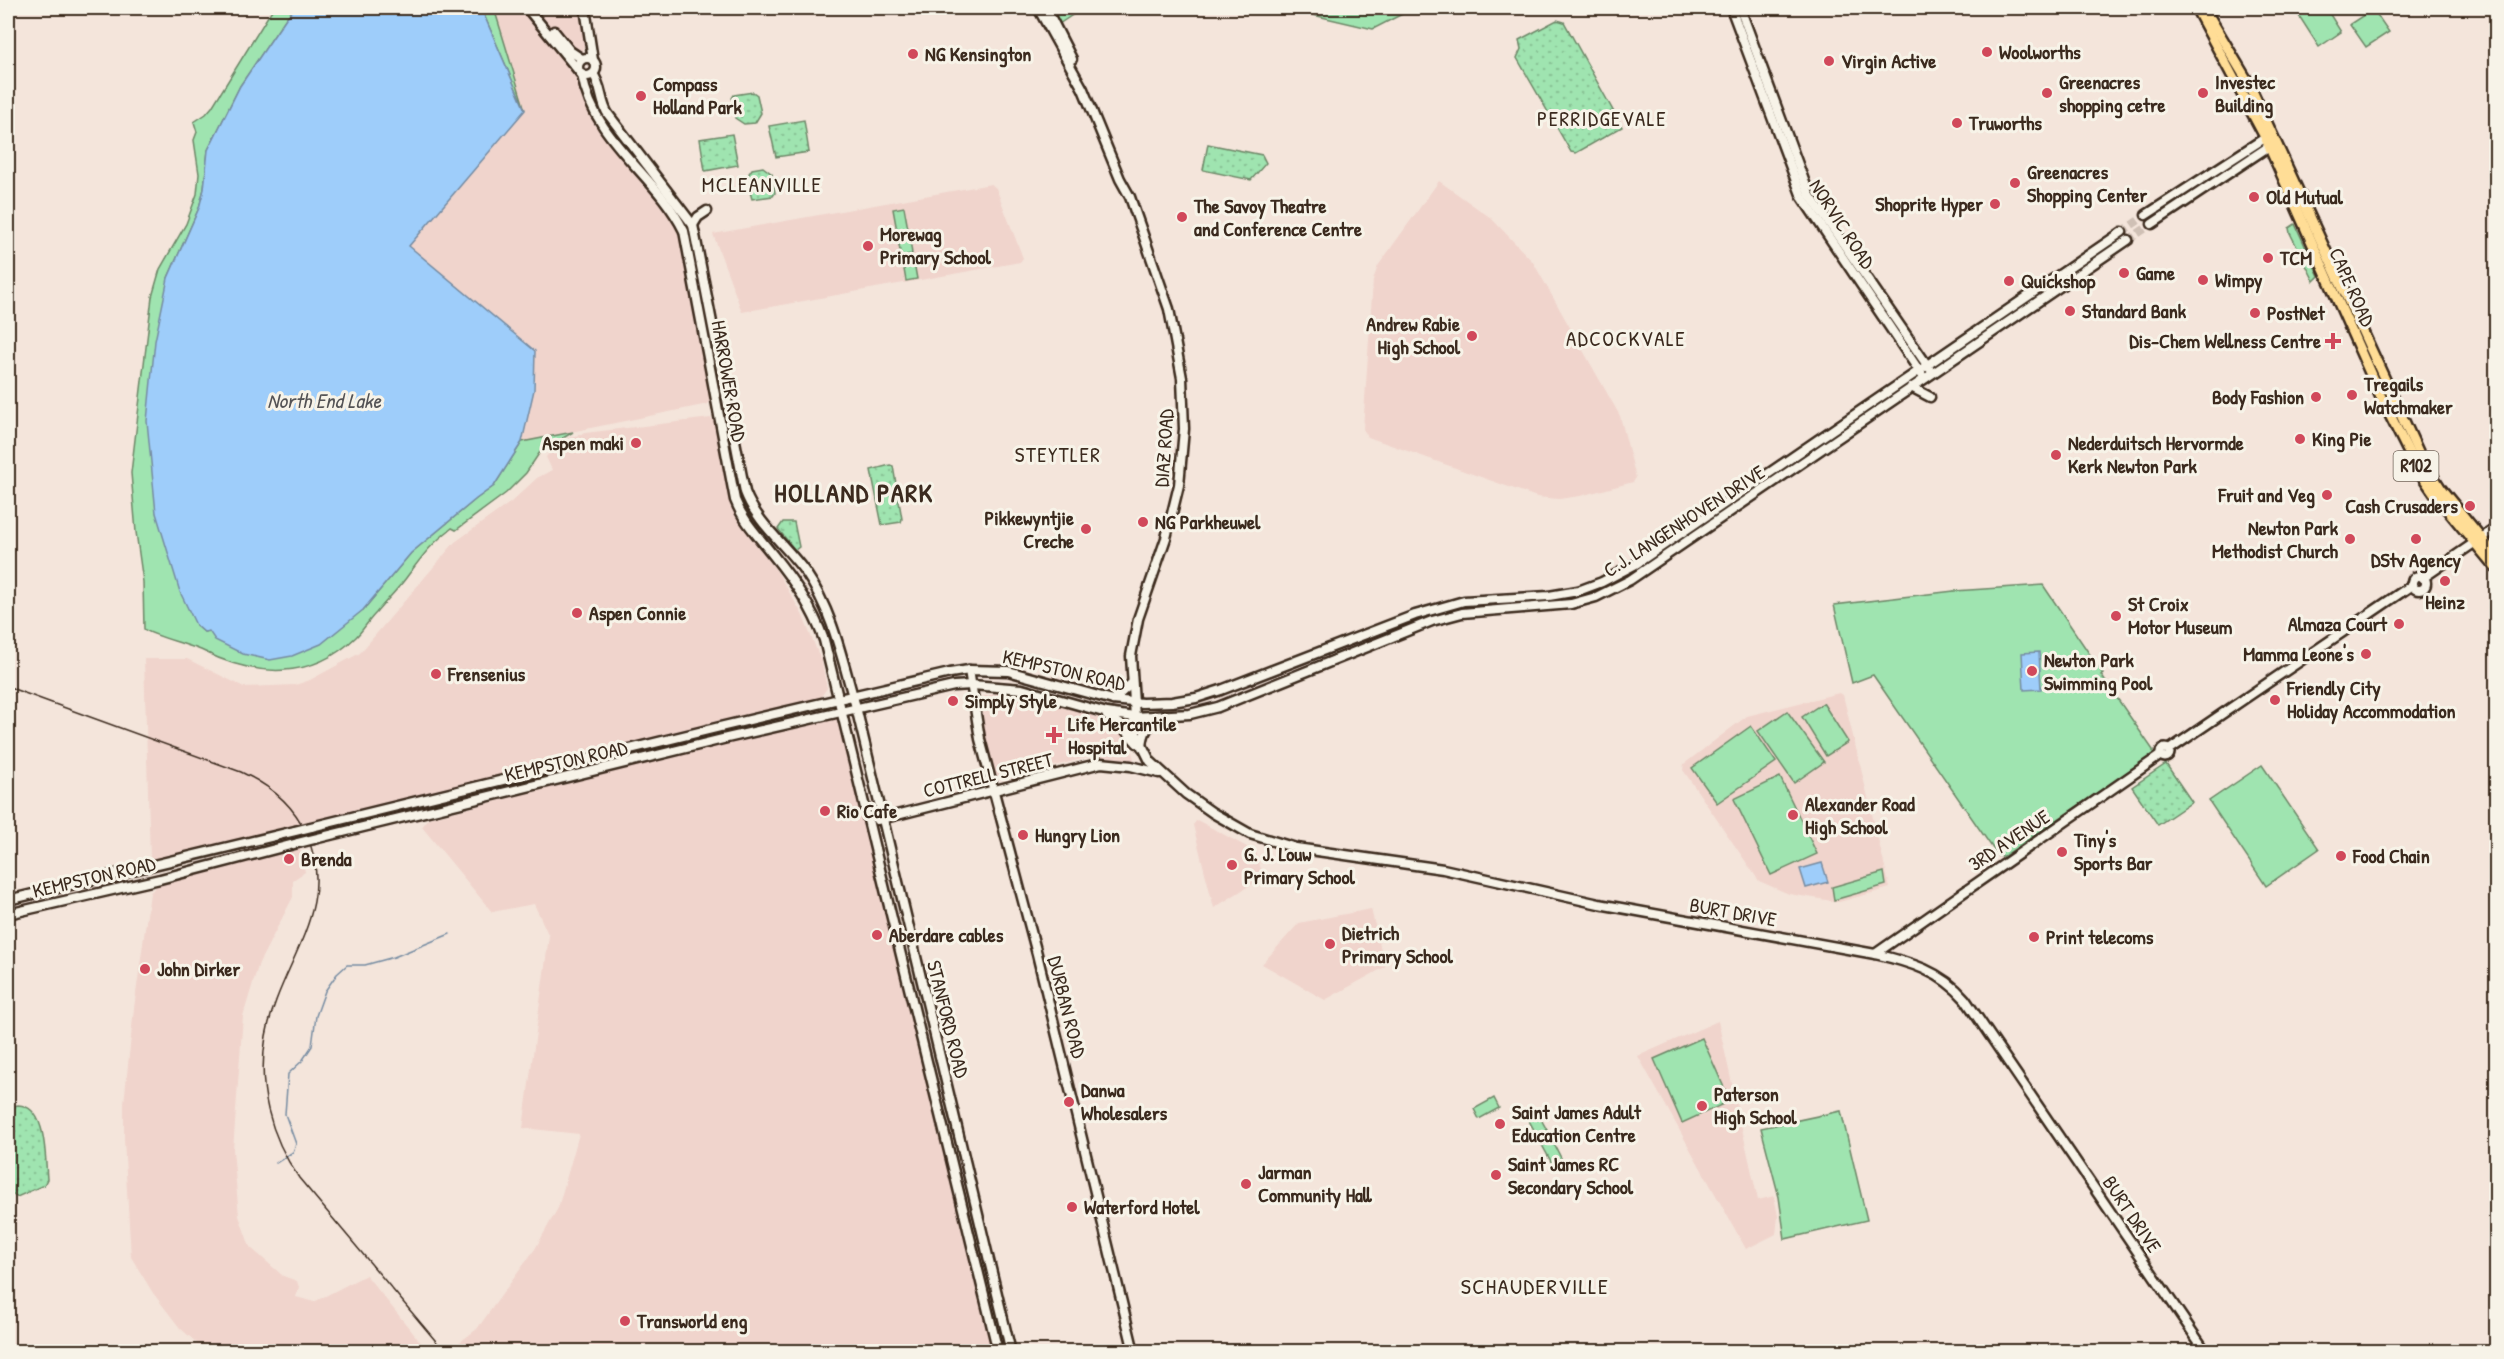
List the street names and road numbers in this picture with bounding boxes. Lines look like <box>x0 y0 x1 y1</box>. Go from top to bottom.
street label: NORVIC ROAD <box>1803 174 1882 274</box>
street label: CAPE ROAD <box>2323 243 2382 331</box>
street label: HARROWER ROAD <box>706 318 754 444</box>
street label: DIAZ ROAD <box>1147 408 1180 488</box>
road number: R102 <box>2394 451 2438 481</box>
street label: C.J. LANGENHOVEN DRIVE <box>1598 458 1770 583</box>
street label: KEMPSTON ROAD <box>1000 642 1129 697</box>
street label: KEMPSTON ROAD <box>502 733 630 788</box>
street label: COTTRELL STREET <box>920 745 1056 804</box>
street label: 3RD AVENUE <box>1963 802 2055 877</box>
street label: KEMPSTON ROAD <box>30 849 158 904</box>
street label: BURT DRIVE <box>1688 891 1779 932</box>
street label: DURBAN ROAD <box>1042 953 1093 1061</box>
street label: STANFORD ROAD <box>921 957 976 1081</box>
street label: BURT DRIVE <box>2097 1170 2168 1258</box>

